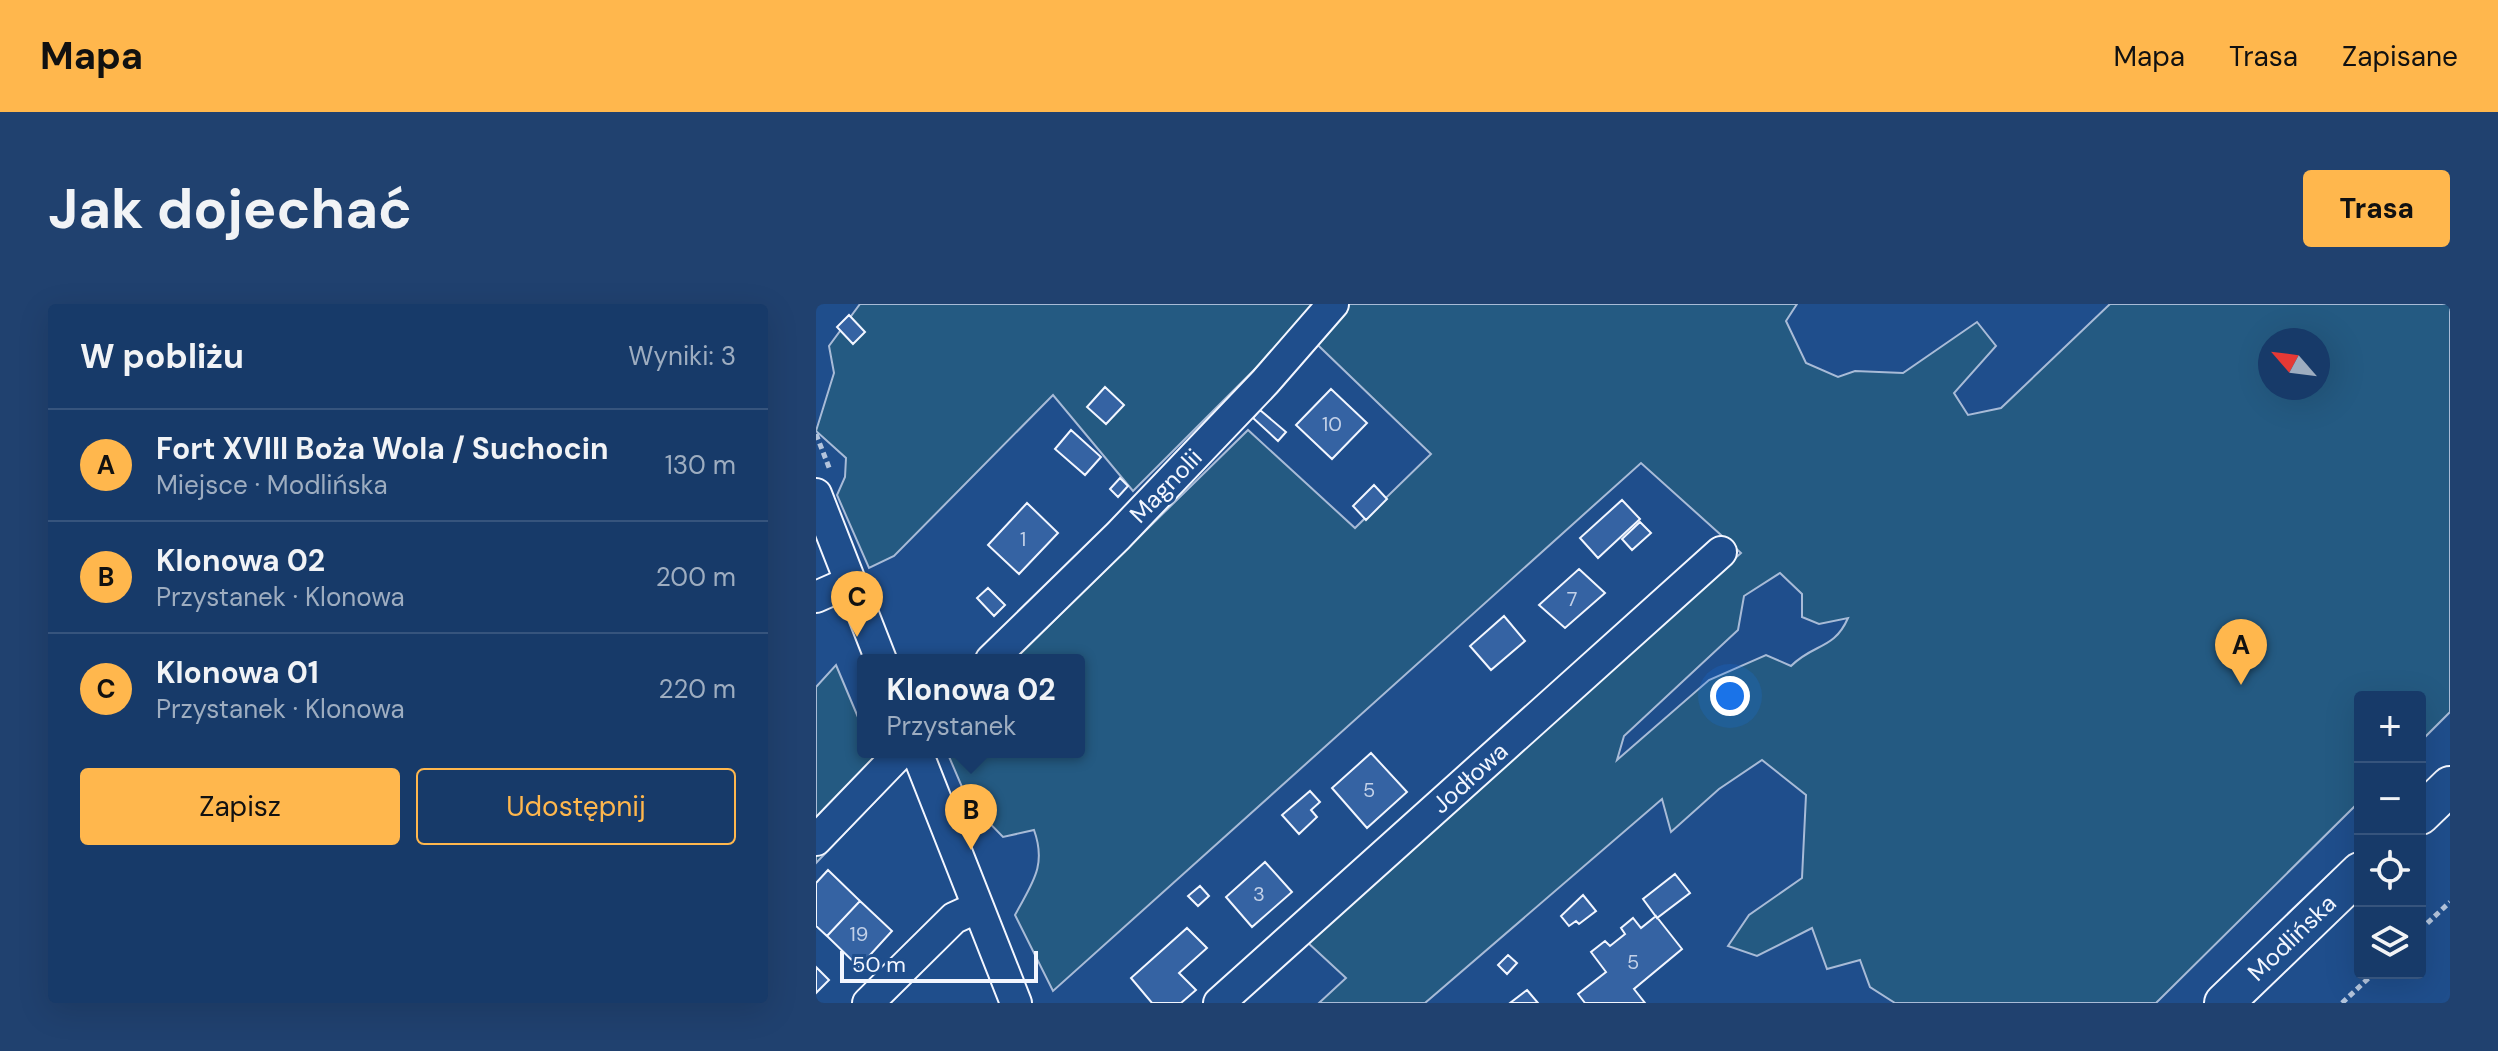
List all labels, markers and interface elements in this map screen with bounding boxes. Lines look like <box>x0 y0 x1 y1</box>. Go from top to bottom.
text: Mapa <box>40 31 143 81</box>
text: Mapa <box>2114 38 2185 75</box>
text: Trasa <box>2229 38 2298 75</box>
text: Zapisane <box>2342 38 2458 75</box>
button: Trasa <box>2303 170 2450 247</box>
text: Jak dojechać <box>48 172 412 245</box>
north arrow <box>2258 328 2330 400</box>
text: W pobliżu <box>80 334 244 379</box>
text: Wyniki: 3 <box>628 339 736 373</box>
house number: 10 <box>1322 411 1342 437</box>
text: Fort XVIII Boża Wola / Suchocin <box>156 429 608 468</box>
street label: Magnolii <box>1123 442 1209 529</box>
text: A <box>97 448 115 482</box>
text: 130 m <box>665 448 736 482</box>
text: Miejsce · Modlińska <box>156 468 388 502</box>
house number: 1 <box>1020 526 1026 552</box>
text: Klonowa 02 <box>156 541 325 580</box>
text: B <box>98 560 114 594</box>
text: 200 m <box>656 560 736 594</box>
pin: C <box>831 571 883 637</box>
text: Przystanek · Klonowa <box>156 580 405 614</box>
house number: 7 <box>1567 586 1577 612</box>
pin: A <box>2215 619 2267 685</box>
text: Klonowa 01 <box>156 653 319 692</box>
popup <box>857 654 1085 758</box>
text: Klonowa 02 <box>887 670 1055 709</box>
text: C <box>96 672 116 706</box>
text: 220 m <box>658 672 736 706</box>
your location <box>1710 676 1750 716</box>
map controls <box>2354 691 2426 979</box>
button: + <box>2354 691 2426 763</box>
text: Przystanek · Klonowa <box>156 692 405 726</box>
text: Przystanek <box>887 709 1016 743</box>
street label: Jodłowa <box>1425 735 1514 820</box>
button: − <box>2354 763 2426 835</box>
button: Zapisz <box>80 768 400 845</box>
button: Udostępnij <box>416 768 736 845</box>
house number: 5 <box>1363 777 1375 803</box>
pin: B <box>945 784 997 850</box>
button: locate <box>2354 835 2426 907</box>
house number: 3 <box>1253 881 1265 907</box>
street label: Modlińska <box>2241 888 2343 988</box>
button: layers <box>2354 907 2426 979</box>
house number: 19 <box>850 921 868 947</box>
scale bar <box>840 947 1038 983</box>
house number: 5 <box>1627 949 1639 975</box>
text: 50 m <box>852 950 906 979</box>

